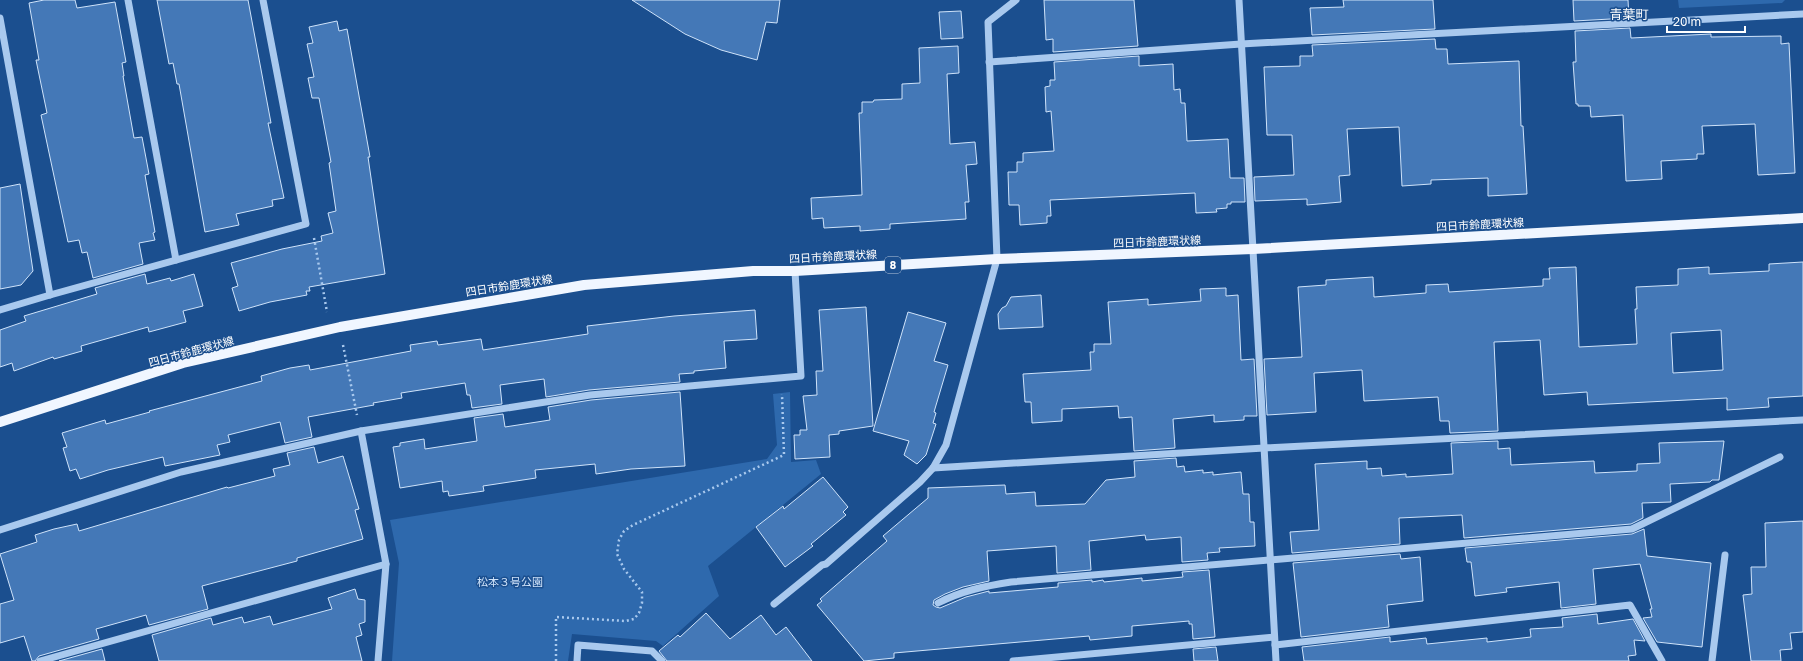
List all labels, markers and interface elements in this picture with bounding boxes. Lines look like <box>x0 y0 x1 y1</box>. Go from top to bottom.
district label: 青葉町 <box>1609 6 1649 22</box>
scale bar <box>1667 8 1745 34</box>
text: 20 m <box>1673 14 1701 29</box>
street label: 四日市鈴鹿環状線 <box>1436 215 1524 233</box>
street label: 四日市鈴鹿環状線 <box>1113 233 1201 249</box>
street label: 四日市鈴鹿環状線 <box>789 247 877 265</box>
road number: 8 <box>885 257 901 273</box>
street label: 四日市鈴鹿環状線 <box>465 272 553 298</box>
street label: 四日市鈴鹿環状線 <box>147 333 235 369</box>
park label: 松本３号公園 <box>477 575 543 588</box>

